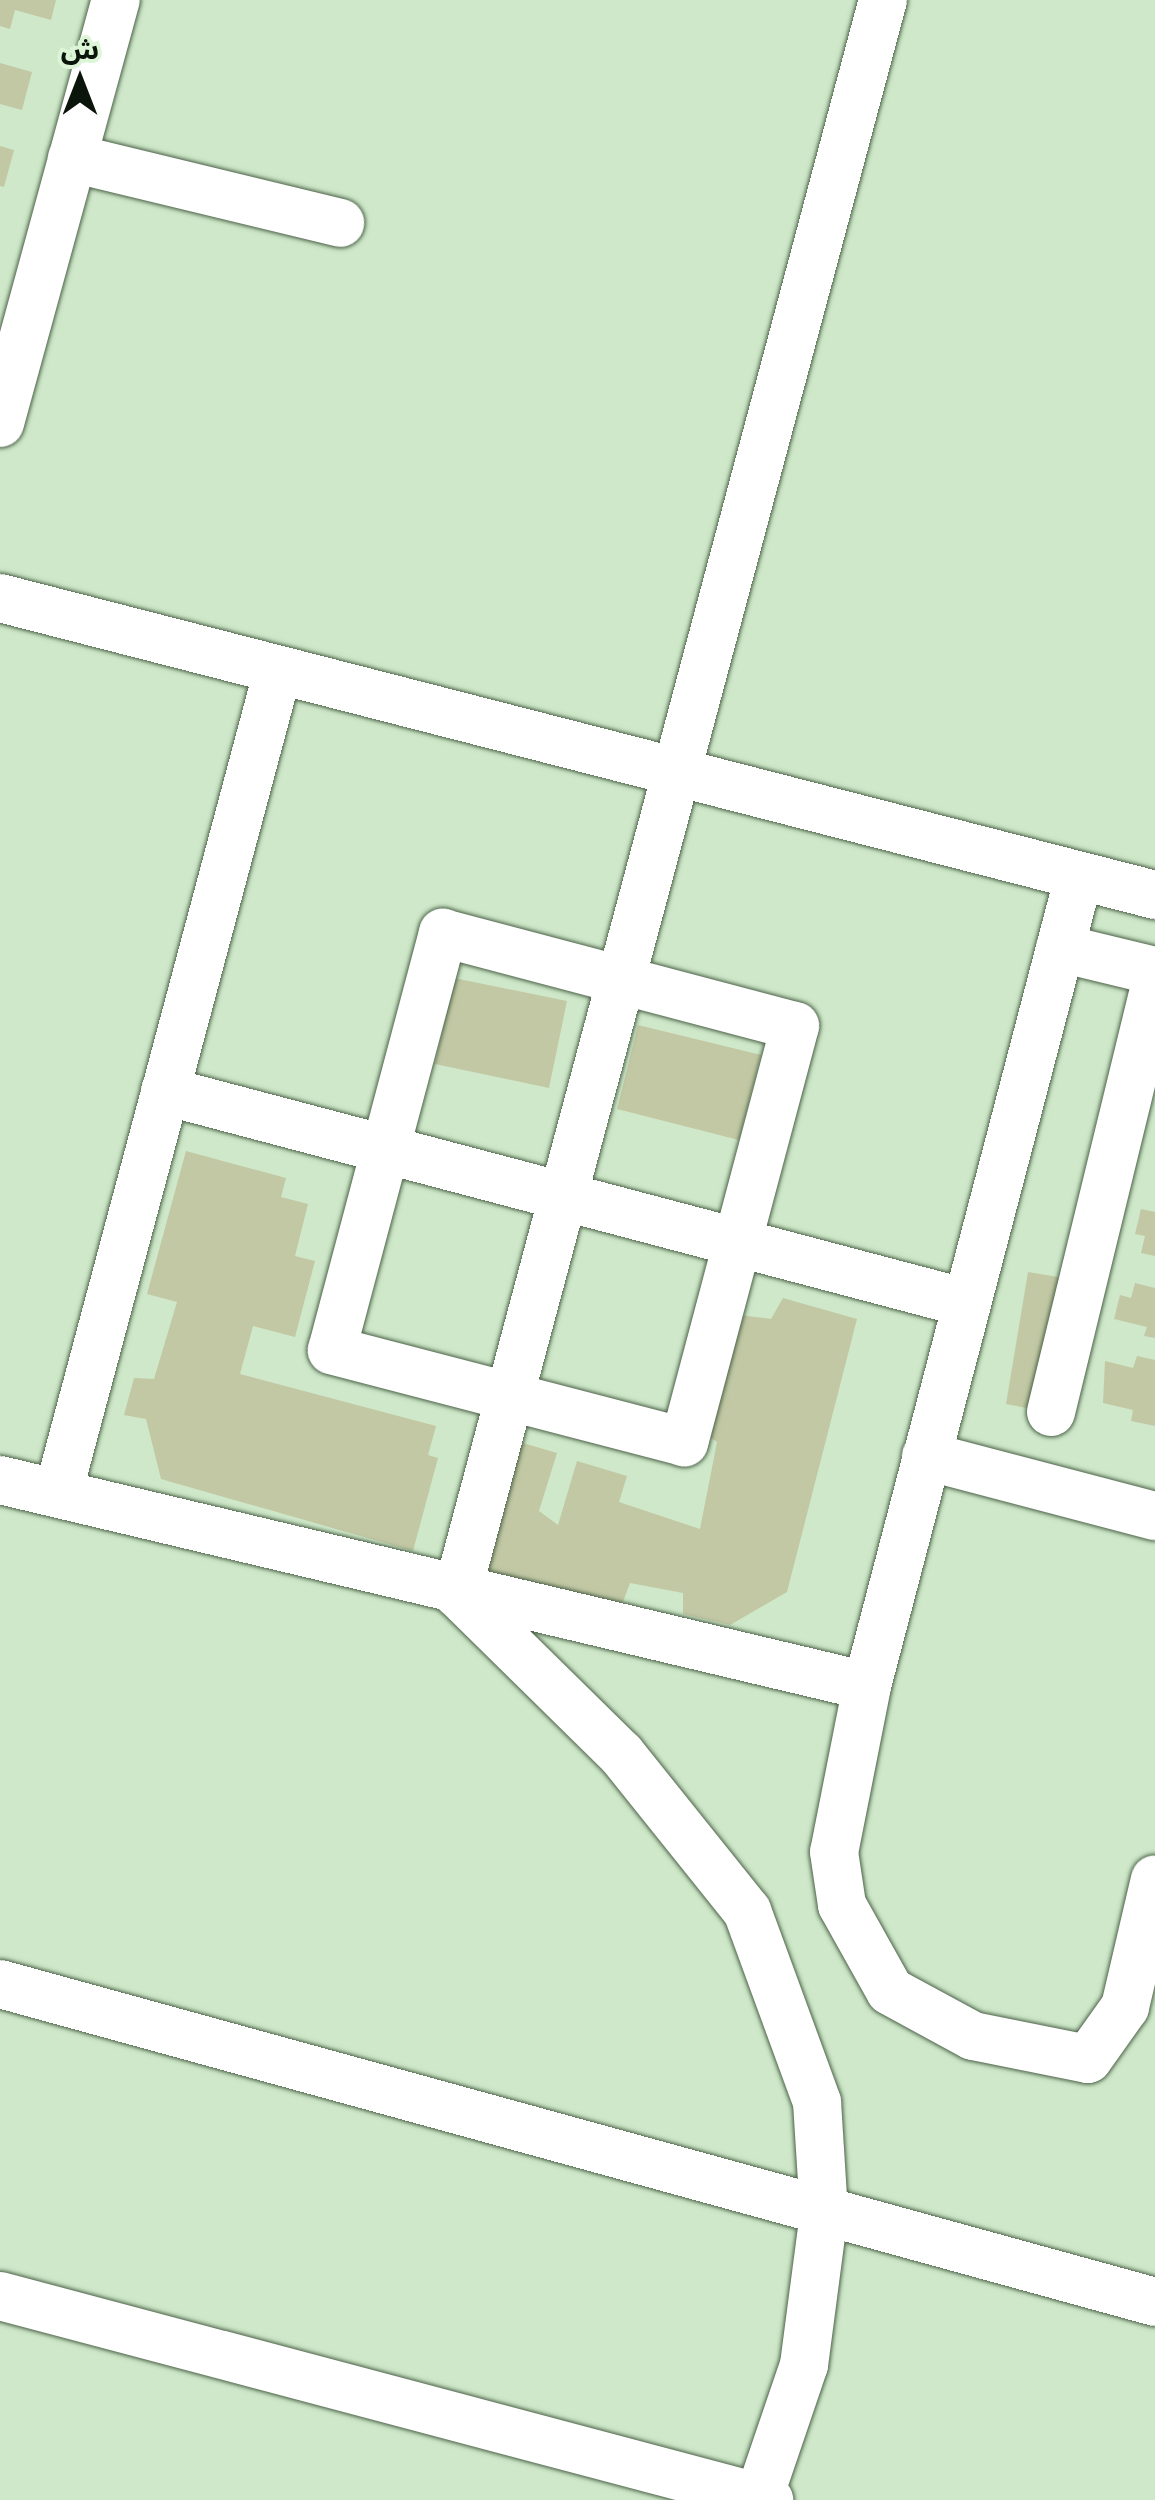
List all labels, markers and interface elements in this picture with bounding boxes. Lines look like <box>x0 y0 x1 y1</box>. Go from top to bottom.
north arrow <box>30 30 130 130</box>
text: ش <box>61 33 99 66</box>

